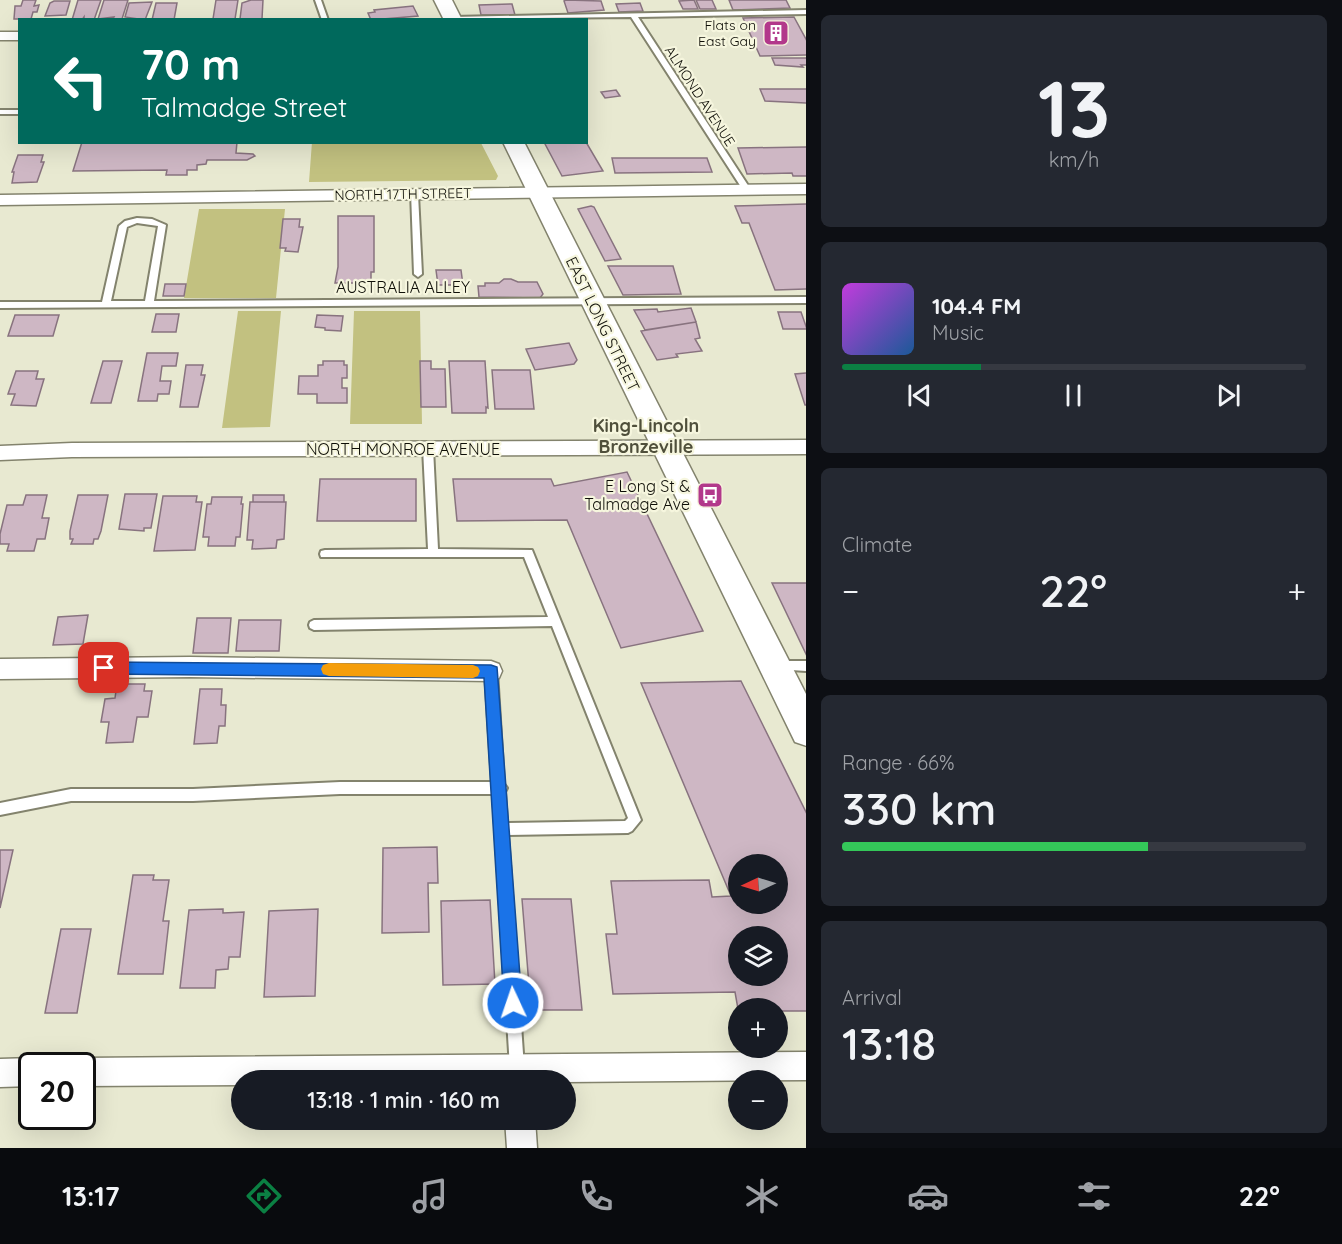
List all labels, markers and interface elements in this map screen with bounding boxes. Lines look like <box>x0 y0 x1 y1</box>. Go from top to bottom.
place label: Flats on East Gay <box>698 16 756 50</box>
building icon: Flats on East Gay <box>761 18 791 48</box>
text: 70 m <box>141 38 240 91</box>
icon: left <box>42 42 120 120</box>
street label: ALMOND AVENUE <box>661 42 739 150</box>
text: 13 <box>1038 59 1110 157</box>
text: Talmadge Street <box>141 90 347 124</box>
text: km/h <box>1049 147 1099 172</box>
street label: NORTH 17TH STREET <box>334 184 472 204</box>
street label: EAST LONG STREET <box>562 253 644 395</box>
street label: AUSTRALIA ALLEY <box>336 277 470 297</box>
text: 104.4 FM <box>932 292 1021 320</box>
text: Music <box>932 320 984 345</box>
icon: previous <box>903 379 936 412</box>
icon: pause <box>1057 379 1090 412</box>
icon: next <box>1212 379 1245 412</box>
district label: King-Lincoln Bronzeville <box>593 414 699 458</box>
street label: NORTH MONROE AVENUE <box>306 439 500 459</box>
place label: E Long St & Talmadge Ave <box>584 476 690 514</box>
bus stop icon: E Long St & Talmadge Ave <box>695 480 725 510</box>
text: Climate <box>842 532 912 557</box>
text: 22° <box>1040 562 1107 618</box>
text: − <box>842 570 859 611</box>
text: + <box>1287 570 1306 611</box>
pin <box>78 642 129 693</box>
icon: arrive <box>87 651 120 684</box>
text: Range · 66% <box>842 750 954 775</box>
text: 330 km <box>842 780 996 836</box>
north arrow <box>728 854 788 914</box>
map controls <box>728 854 788 1130</box>
button: layers <box>728 926 788 986</box>
position arrow <box>481 971 545 1035</box>
text: Arrival <box>842 985 902 1010</box>
button: + <box>728 998 788 1058</box>
text: 13:18 <box>842 1015 936 1071</box>
speed limit sign: 20 <box>18 1052 96 1130</box>
button: − <box>728 1070 788 1130</box>
text: 13:18 · 1 min · 160 m <box>307 1086 500 1114</box>
icon: directions <box>243 1175 285 1217</box>
icon: music <box>409 1175 451 1217</box>
icon: phone <box>575 1175 617 1217</box>
icon: climate <box>741 1175 783 1217</box>
icon: car <box>907 1175 949 1217</box>
icon: filters <box>1073 1175 1115 1217</box>
text: 13:17 <box>62 1179 120 1213</box>
text: 22° <box>1239 1179 1280 1213</box>

